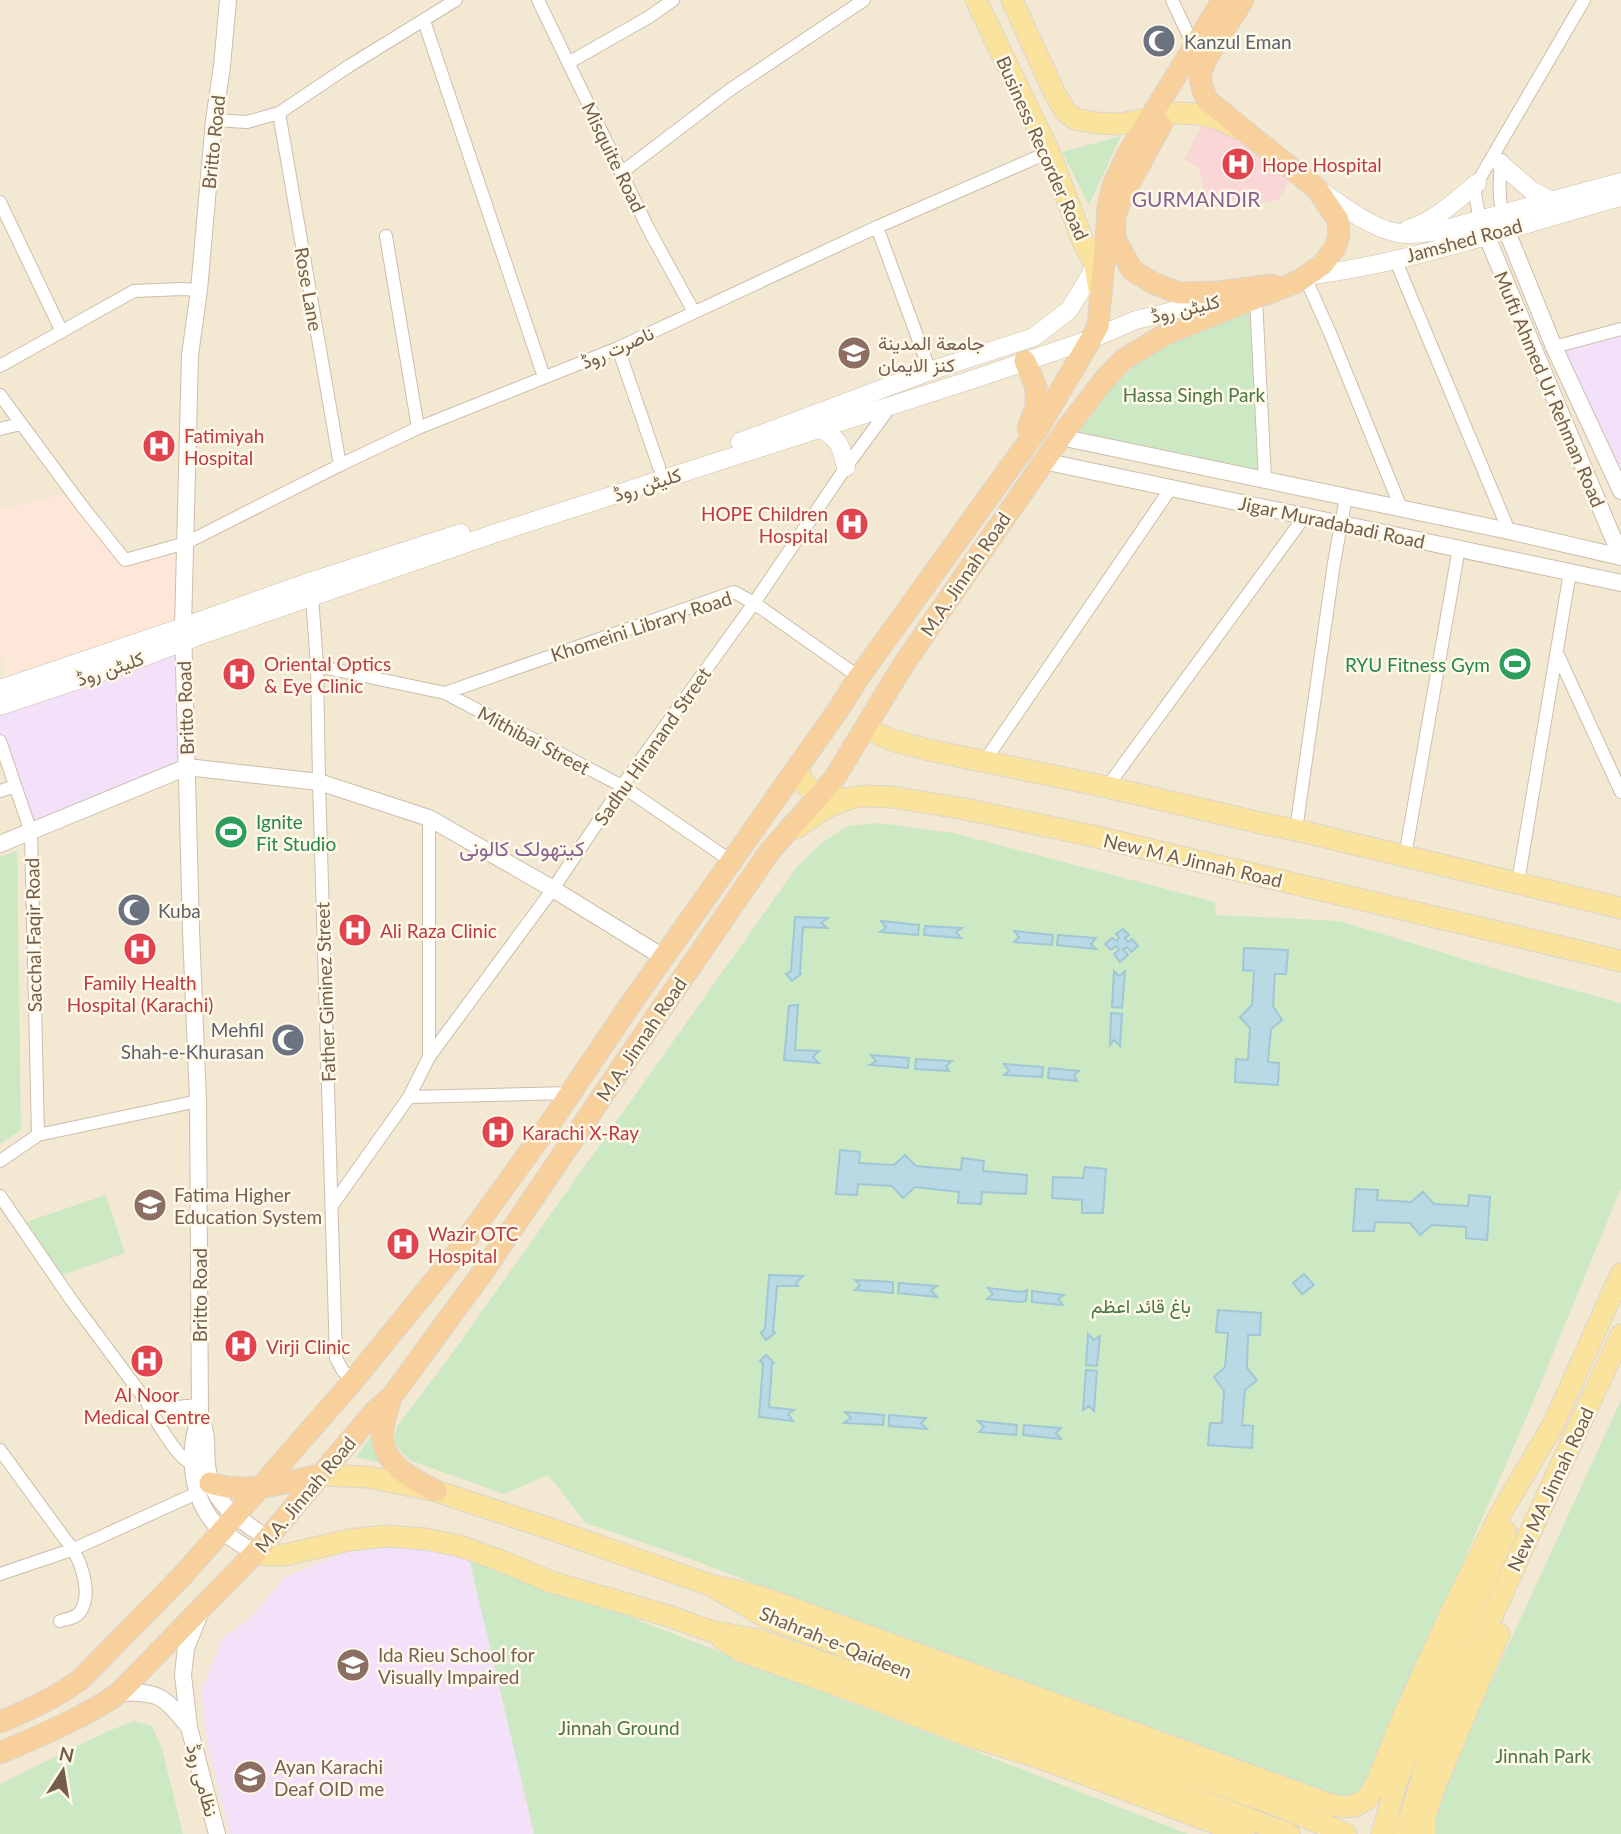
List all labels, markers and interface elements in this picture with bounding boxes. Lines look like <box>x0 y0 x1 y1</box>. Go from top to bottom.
mosque icon: Kanzul Eman <box>1140 22 1178 60</box>
place label: Kanzul Eman <box>1184 30 1291 53</box>
street label: Business Recorder Road <box>992 52 1094 244</box>
street label: Britto Road <box>197 94 229 190</box>
street label: Misquite Road <box>577 98 651 216</box>
hospital icon: Hope Hospital <box>1219 145 1257 183</box>
place label: Hope Hospital <box>1262 153 1382 176</box>
district label: GURMANDIR <box>1132 186 1261 211</box>
street label: Jamshed Road <box>1403 213 1525 267</box>
street label: Rose Lane <box>290 245 328 333</box>
street label: Mufti Ahmed Ur Rehman Road <box>1490 268 1610 510</box>
street label: کلیٹن روڈ <box>1148 289 1222 328</box>
street label: ناصرت روڈ <box>577 321 657 374</box>
place label: جامعة المدينة كنز الايمان <box>878 331 984 377</box>
school or university icon: جامعة المدينة كنز الايمان <box>835 334 873 372</box>
park label: Hassa Singh Park <box>1123 383 1265 406</box>
place label: Fatimiyah Hospital <box>184 424 264 469</box>
hospital icon: Fatimiyah Hospital <box>140 427 178 465</box>
street label: کلیٹن روڈ <box>610 462 684 507</box>
street label: Jigar Muradabadi Road <box>1237 491 1427 553</box>
place label: HOPE Children Hospital <box>701 502 828 547</box>
hospital icon: HOPE Children Hospital <box>833 505 871 543</box>
street label: M.A. Jinnah Road <box>915 508 1015 640</box>
street label: Khomeini Library Road <box>548 586 734 666</box>
sports icon: RYU Fitness Gym <box>1496 645 1534 683</box>
street label: کلیٹن روڈ <box>73 646 147 691</box>
place label: Oriental Optics & Eye Clinic <box>264 652 391 697</box>
place label: RYU Fitness Gym <box>1345 653 1490 676</box>
hospital icon: Oriental Optics & Eye Clinic <box>220 655 258 693</box>
street label: Britto Road <box>172 660 198 756</box>
street label: Sadhu Hiranand Street <box>589 662 715 829</box>
street label: Mithibai Street <box>474 701 594 779</box>
place label: Ignite Fit Studio <box>256 810 336 855</box>
sports icon: Ignite Fit Studio <box>212 813 250 851</box>
street label: New M A Jinnah Road <box>1101 828 1285 892</box>
district label: کیتھولک کالونی <box>459 835 585 862</box>
street label: Sacchal Faqir Road <box>20 858 46 1012</box>
mosque icon: Kuba <box>115 891 153 929</box>
place label: Kuba <box>158 899 201 922</box>
street label: Father Giminez Street <box>310 901 340 1082</box>
hospital icon: Ali Raza Clinic <box>336 911 374 949</box>
place label: Ali Raza Clinic <box>380 919 497 942</box>
hospital icon: Family Health Hospital (Karachi) <box>121 930 159 968</box>
place label: Family Health Hospital (Karachi) <box>67 971 213 1016</box>
street label: M.A. Jinnah Road <box>591 973 691 1105</box>
place label: Mehfil Shah-e-Khurasan <box>121 1018 264 1063</box>
mosque icon: Mehfil Shah-e-Khurasan <box>269 1021 307 1059</box>
hospital icon: Karachi X-Ray <box>479 1113 517 1151</box>
place label: Karachi X-Ray <box>522 1121 639 1144</box>
place label: Fatima Higher Education System <box>174 1183 322 1228</box>
school or university icon: Fatima Higher Education System <box>131 1186 169 1224</box>
place label: Wazir OTC Hospital <box>428 1222 519 1267</box>
hospital icon: Wazir OTC Hospital <box>384 1225 422 1263</box>
street label: Britto Road <box>188 1248 211 1342</box>
park label: باغ قائد اعظم <box>1091 1294 1191 1319</box>
hospital icon: Virji Clinic <box>222 1327 260 1365</box>
place label: Virji Clinic <box>266 1335 350 1358</box>
hospital icon: Al Noor Medical Centre <box>128 1342 166 1380</box>
place label: Al Noor Medical Centre <box>84 1383 210 1428</box>
street label: New MA Jinnah Road <box>1502 1403 1598 1575</box>
street label: M.A. Jinnah Road <box>250 1431 360 1557</box>
street label: Shahrah-e-Qaideen <box>757 1601 915 1683</box>
place label: Ida Rieu School for Visually Impaired <box>378 1643 535 1688</box>
school or university icon: Ida Rieu School for Visually Impaired <box>334 1646 372 1684</box>
park label: Jinnah Ground <box>558 1716 680 1739</box>
north arrow <box>28 1736 98 1806</box>
text: N <box>57 1741 76 1767</box>
street label: نظامی روڈ <box>181 1741 224 1819</box>
park label: Jinnah Park <box>1495 1744 1591 1767</box>
place label: Ayan Karachi Deaf OID me <box>274 1755 384 1800</box>
school or university icon: Ayan Karachi Deaf OID me <box>231 1758 269 1796</box>

